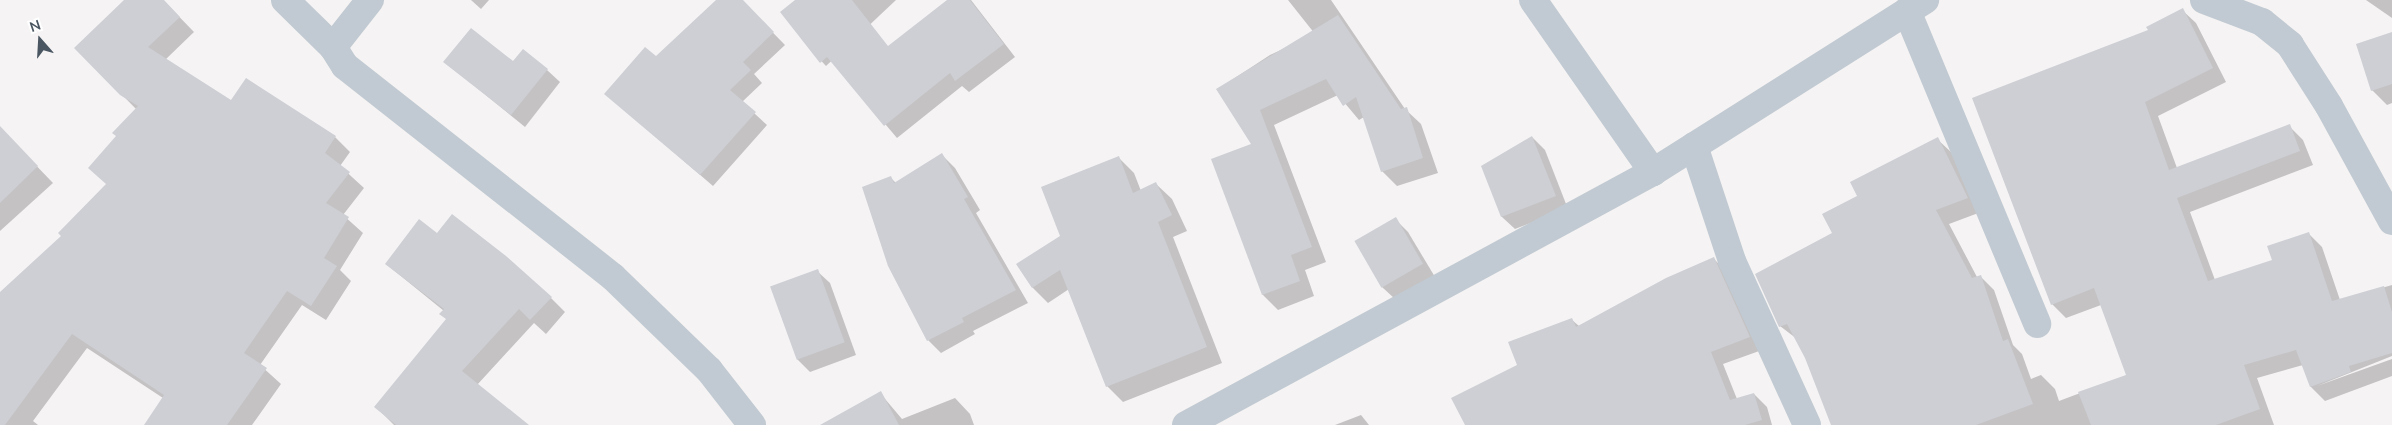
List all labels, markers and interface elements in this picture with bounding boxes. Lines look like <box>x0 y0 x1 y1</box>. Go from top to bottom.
north arrow <box>15 15 65 65</box>
text: N <box>27 16 43 36</box>

